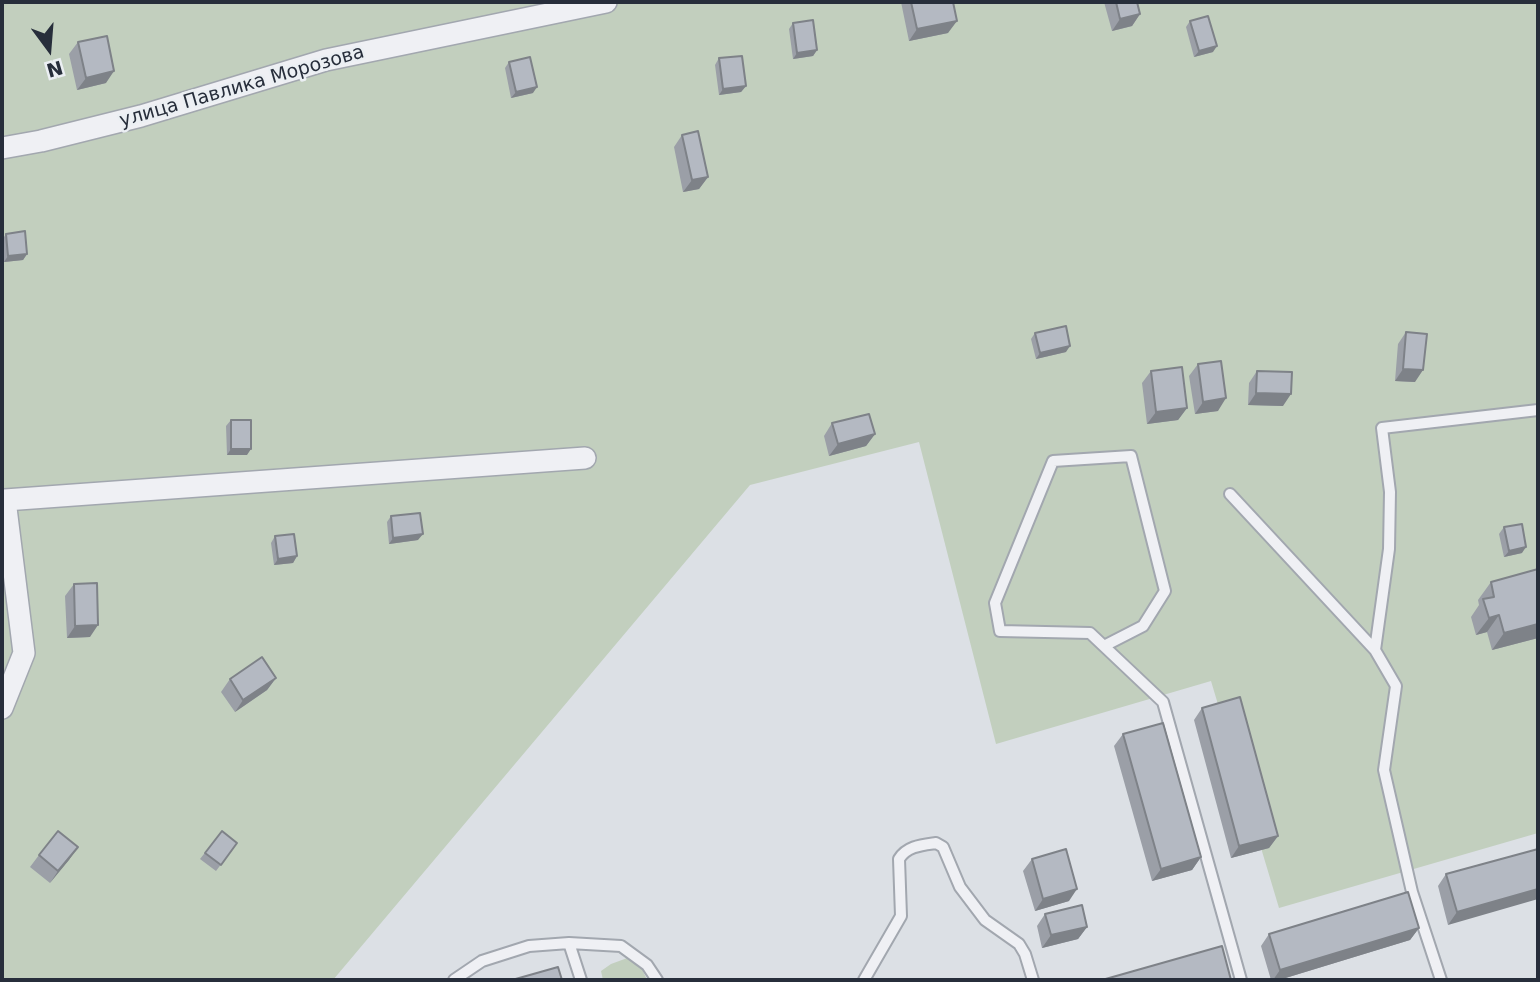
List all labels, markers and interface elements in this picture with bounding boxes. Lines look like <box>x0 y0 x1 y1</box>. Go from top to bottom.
north arrow <box>14 14 84 84</box>
street label: улица Павлика Морозова <box>117 41 367 133</box>
text: N <box>44 56 65 82</box>

